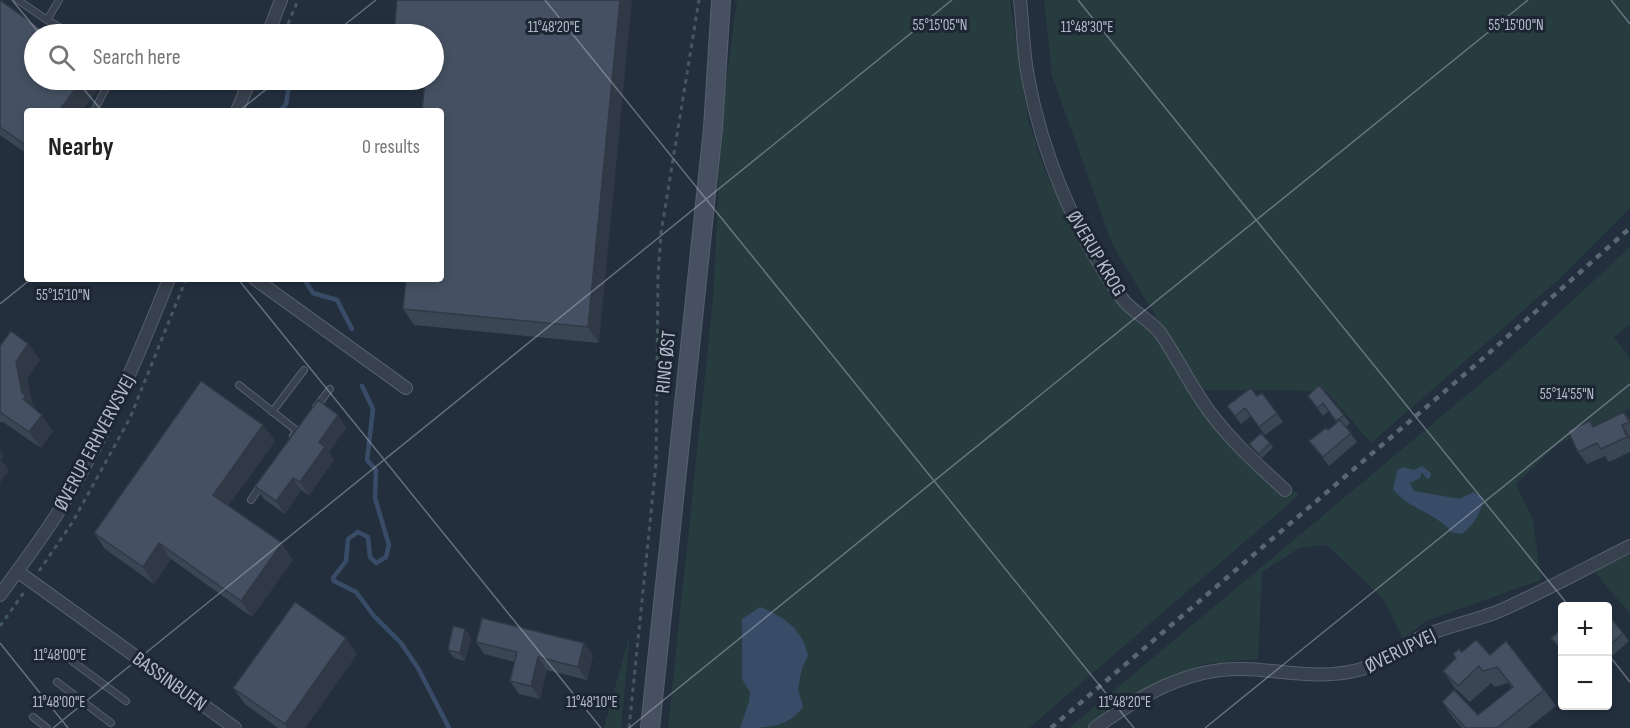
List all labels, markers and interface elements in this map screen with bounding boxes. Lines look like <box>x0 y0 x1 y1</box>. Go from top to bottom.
text: 55°15'05"N <box>913 16 967 35</box>
text: 55°15'00"N <box>1488 16 1544 35</box>
text: 11°48'20"E <box>528 18 580 37</box>
text: 11°48'30"E <box>1061 18 1113 37</box>
search box <box>24 24 444 90</box>
icon: search <box>45 41 78 74</box>
text: Search here <box>93 44 180 71</box>
text: Nearby <box>48 132 114 163</box>
text: 0 results <box>362 135 420 159</box>
street label: ØVERUP KROG <box>1061 206 1131 301</box>
text: 55°15'10"N <box>36 286 90 305</box>
street label: RING ØST <box>651 330 681 395</box>
street label: ØVERUP ERHVERVSVEJ <box>49 370 141 515</box>
text: 55°14'55"N <box>1540 385 1594 404</box>
map controls <box>1558 602 1612 710</box>
button: + <box>1558 602 1612 656</box>
street label: ØVERUPVEJ <box>1361 624 1440 678</box>
text: 11°48'00"E <box>33 646 87 665</box>
street label: BASSINBUEN <box>128 647 211 717</box>
button: − <box>1558 656 1612 710</box>
text: 11°48'00"E <box>32 693 86 712</box>
text: 11°48'10"E <box>566 693 618 712</box>
text: 11°48'20"E <box>1099 693 1151 712</box>

